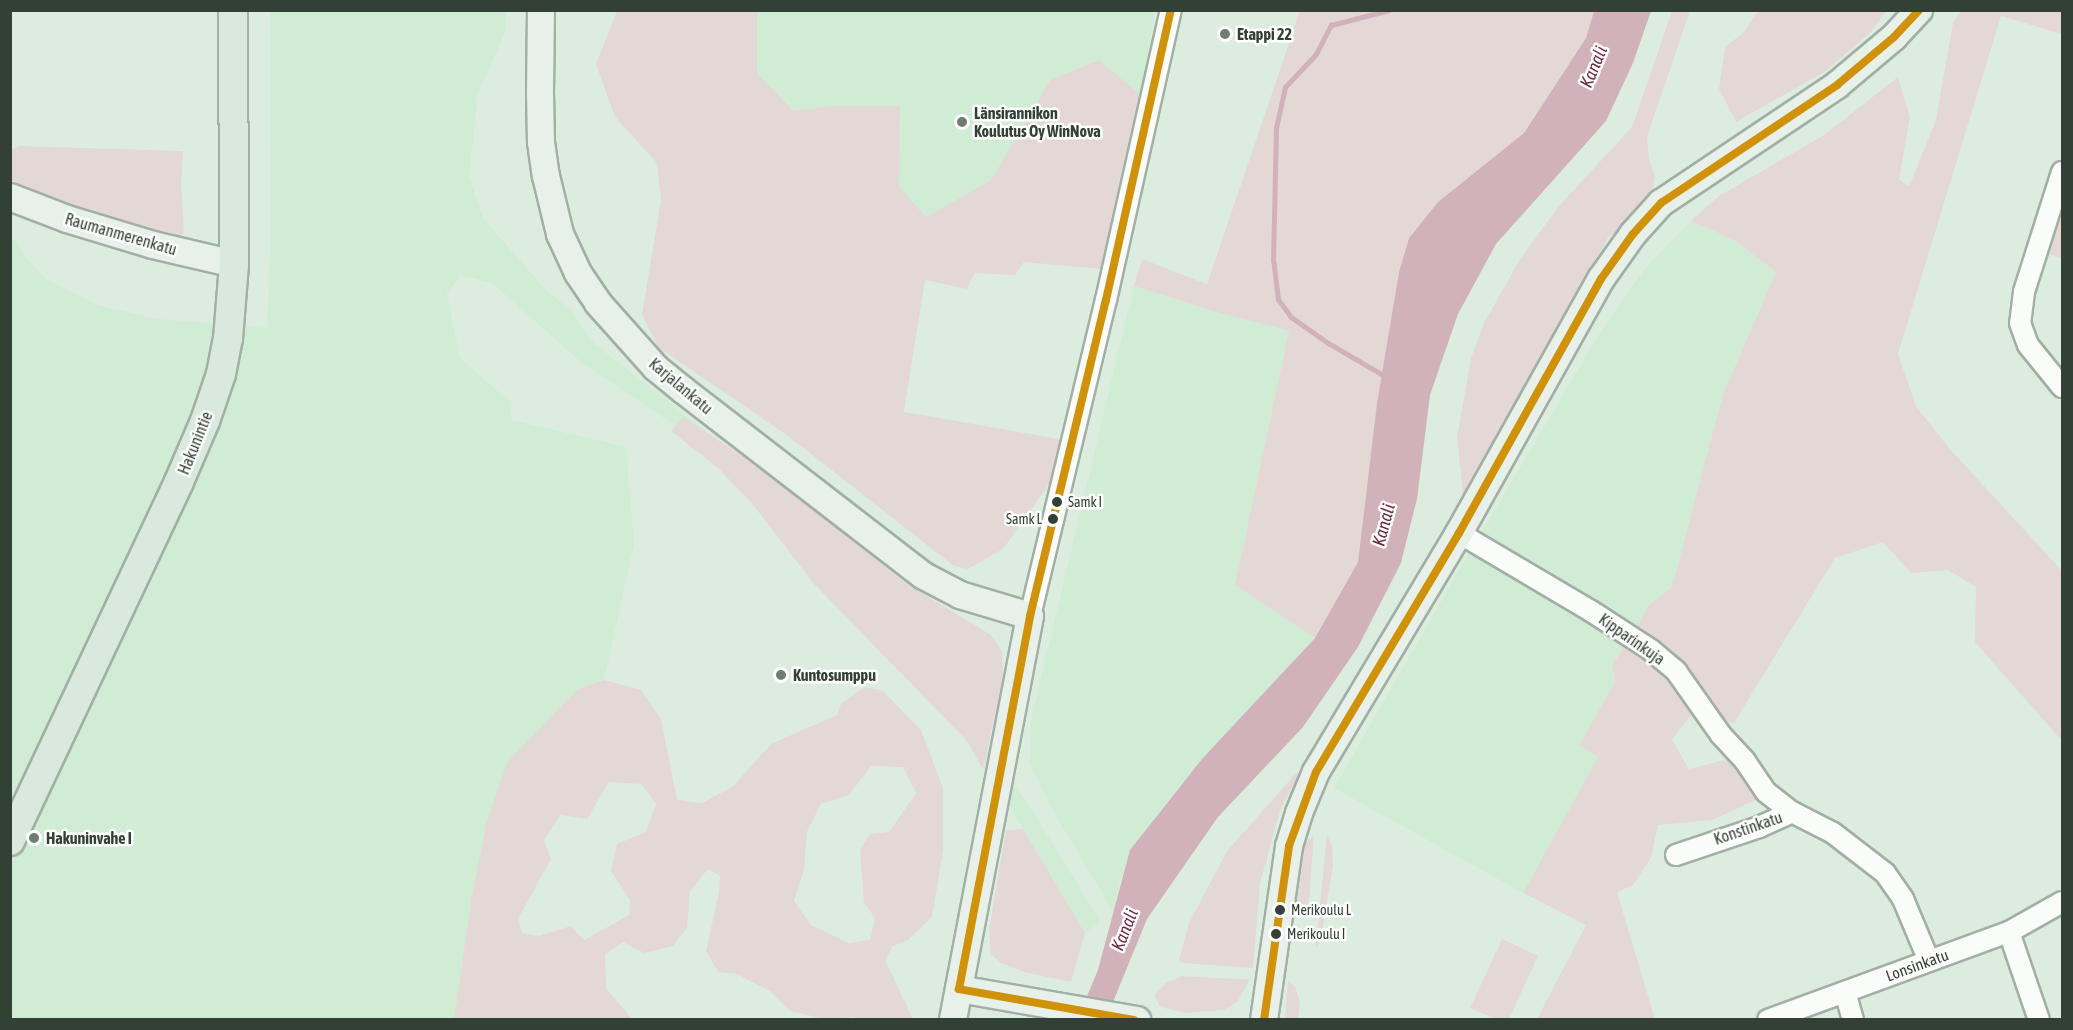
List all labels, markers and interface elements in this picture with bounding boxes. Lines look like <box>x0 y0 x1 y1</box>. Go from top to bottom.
place label: Etappi 22 <box>1237 24 1292 44</box>
marker: Etappi 22 <box>1218 27 1232 41</box>
water label: Kanali <box>1576 43 1612 91</box>
place label: Länsirannikon Koulutus Oy WinNova <box>974 103 1101 141</box>
marker: Länsirannikon Koulutus Oy WinNova <box>955 115 969 129</box>
street label: Raumanmerenkatu <box>63 209 179 259</box>
street label: Karjalankatu <box>645 354 717 418</box>
street label: Hakunintie <box>174 409 216 477</box>
place label: Samk I <box>1068 494 1102 510</box>
marker: Samk I <box>1051 496 1063 508</box>
water label: Kanali <box>1368 502 1400 548</box>
place label: Samk L <box>1006 511 1042 527</box>
marker: Samk L <box>1047 513 1059 525</box>
street label: Kipparinkuja <box>1595 609 1669 669</box>
place label: Kuntosumppu <box>793 665 876 685</box>
marker: Kuntosumppu <box>774 668 788 682</box>
street label: Konstinkatu <box>1711 807 1785 849</box>
place label: Hakuninvahe I <box>46 828 132 848</box>
marker: Hakuninvahe I <box>27 831 41 845</box>
place label: Merikoulu L <box>1291 902 1351 918</box>
marker: Merikoulu L <box>1274 904 1286 916</box>
water label: Kanali <box>1107 906 1143 954</box>
place label: Merikoulu I <box>1287 926 1345 942</box>
marker: Merikoulu I <box>1270 928 1282 940</box>
street label: Lonsinkatu <box>1883 945 1951 985</box>

